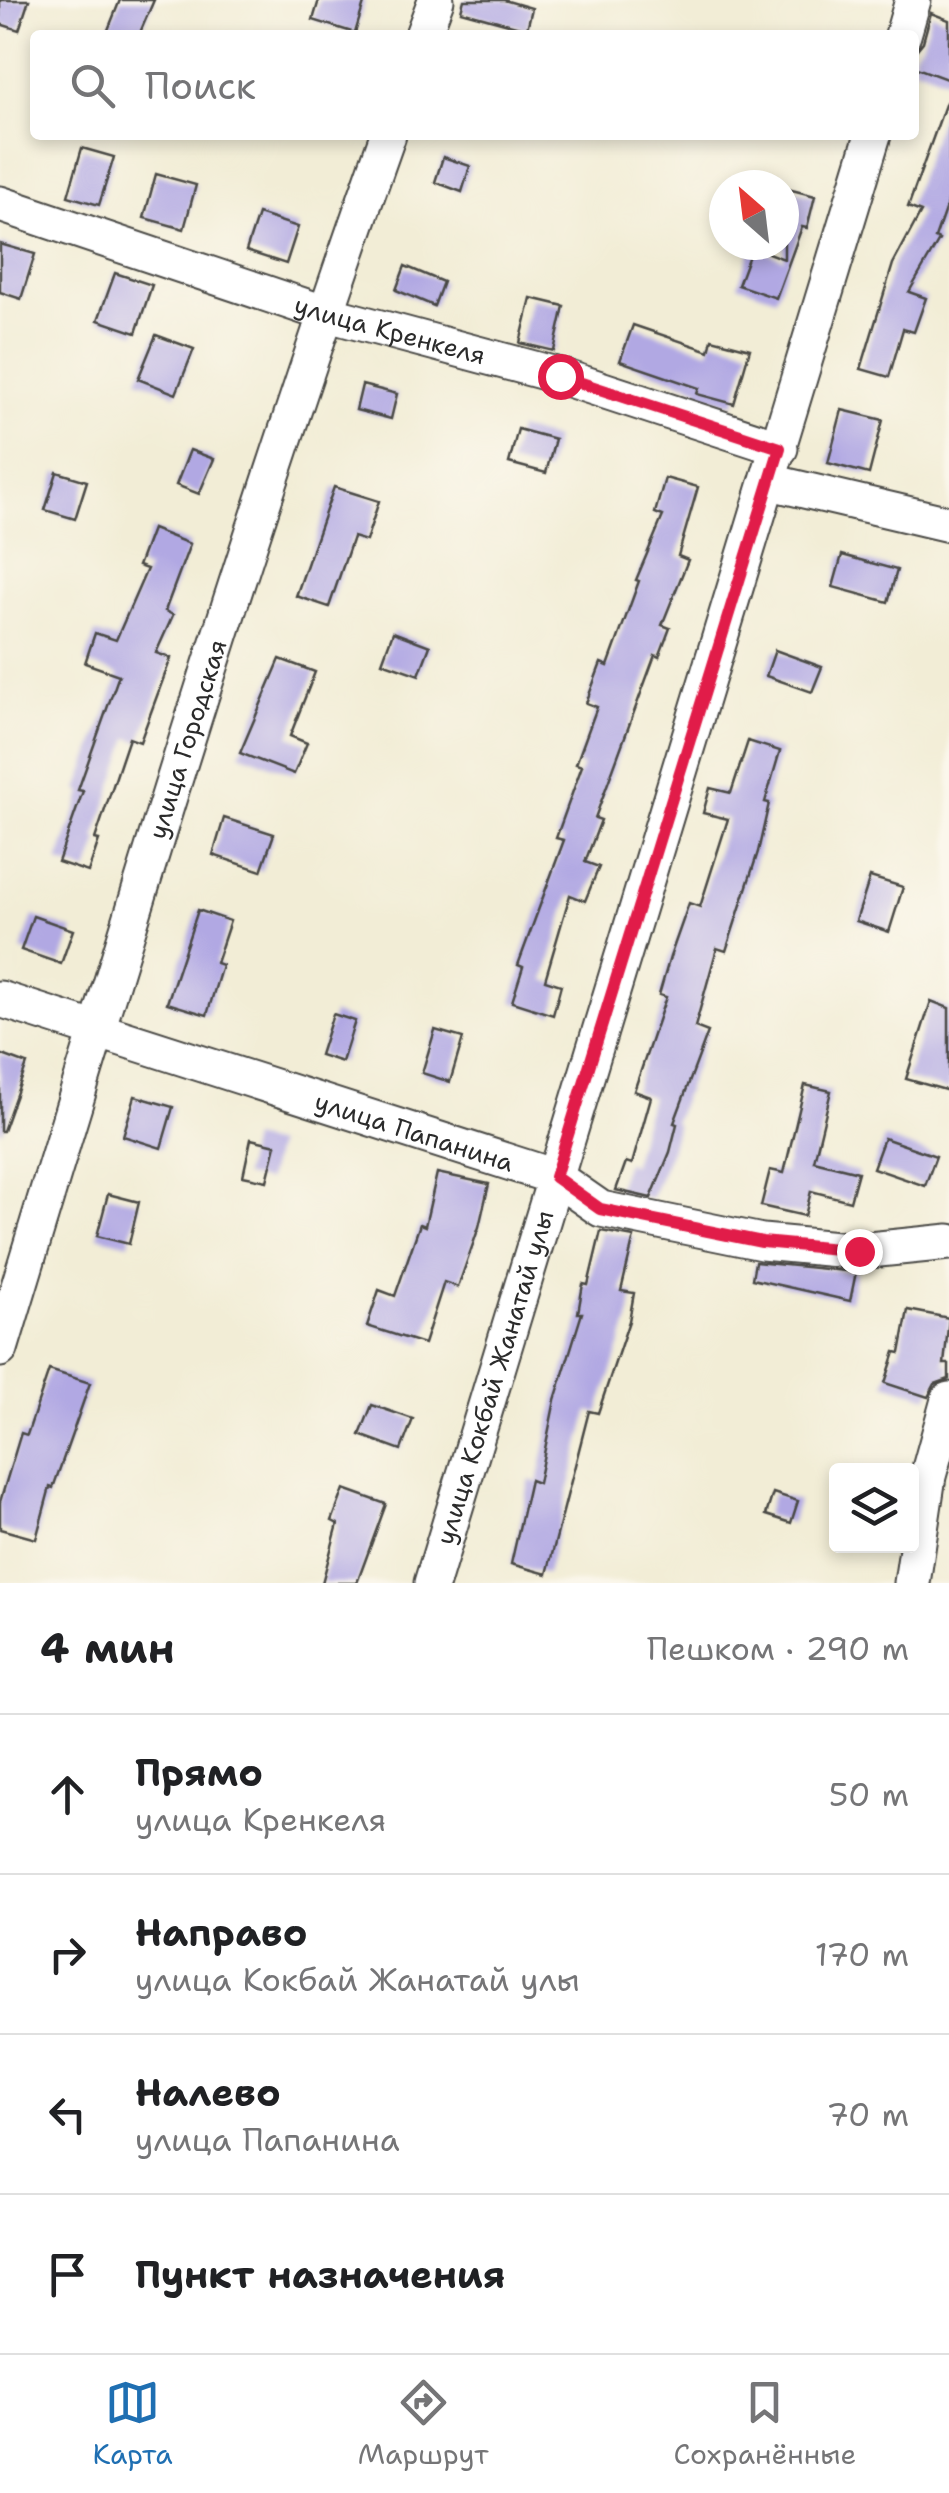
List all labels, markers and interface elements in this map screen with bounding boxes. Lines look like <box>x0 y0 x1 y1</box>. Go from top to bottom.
search box <box>30 30 919 140</box>
icon: search <box>65 58 120 113</box>
text: Поиск <box>145 60 256 111</box>
north arrow <box>709 170 799 260</box>
street label: улица Кренкеля <box>290 287 489 372</box>
route start <box>538 354 584 400</box>
street label: улица Городская <box>140 635 235 843</box>
street label: улица Папанина <box>311 1084 518 1180</box>
street label: улица Кокбай Жанатай улы <box>428 1206 562 1549</box>
route end <box>837 1229 883 1275</box>
map controls <box>829 1463 919 1553</box>
button: layers <box>829 1463 919 1553</box>
text: 4 мин <box>40 1620 175 1676</box>
text: Пешком · 290 m <box>647 1627 909 1670</box>
text: Прямо <box>135 1747 263 1798</box>
icon: ahead <box>40 1767 95 1822</box>
text: 50 m <box>829 1773 909 1816</box>
text: улица Кренкеля <box>135 1798 386 1841</box>
text: Направо <box>135 1907 308 1958</box>
icon: right <box>40 1927 95 1982</box>
text: 170 m <box>815 1933 909 1976</box>
text: улица Кокбай Жанатай улы <box>135 1958 580 2001</box>
text: Налево <box>135 2067 281 2118</box>
icon: left <box>40 2087 95 2142</box>
text: 70 m <box>826 2093 909 2136</box>
text: улица Папанина <box>135 2118 400 2161</box>
icon: arrive <box>40 2247 95 2302</box>
text: Пункт назначения <box>135 2249 505 2300</box>
tab: Карта <box>93 2375 173 2473</box>
tab: Маршрут <box>358 2375 488 2473</box>
tab: Сохранённые <box>674 2375 856 2473</box>

